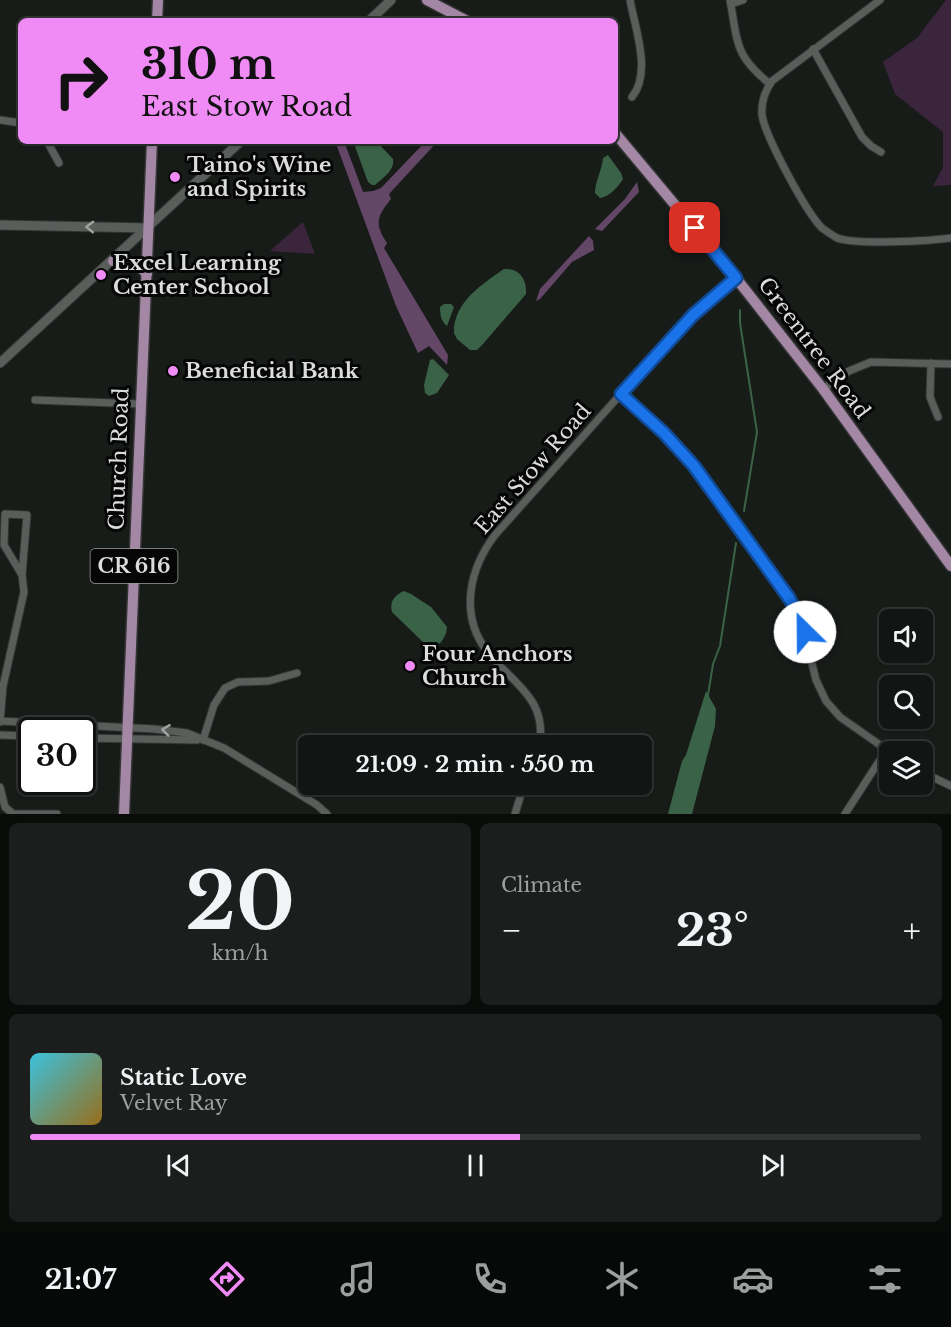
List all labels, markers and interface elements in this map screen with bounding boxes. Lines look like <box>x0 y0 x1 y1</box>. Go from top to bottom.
text: 310 m <box>141 38 275 90</box>
icon: right <box>42 42 120 120</box>
text: East Stow Road <box>141 90 352 123</box>
place label: Taino's Wine and Spirits <box>187 152 331 202</box>
marker: Taino's Wine and Spirits <box>168 170 182 184</box>
pin <box>669 202 720 253</box>
icon: arrive <box>678 211 711 244</box>
one-way arrow <box>86 221 95 233</box>
place label: Excel Learning Center School <box>113 250 282 300</box>
marker: Excel Learning Center School <box>94 268 108 282</box>
street label: Greentree Road <box>752 272 876 424</box>
place label: Beneficial Bank <box>185 358 360 384</box>
marker: Beneficial Bank <box>166 364 180 378</box>
street label: Church Road <box>104 387 134 531</box>
street label: East Stow Road <box>469 398 597 540</box>
road number: CR 616 <box>90 549 178 583</box>
position arrow <box>773 600 837 664</box>
map controls <box>879 609 933 795</box>
button: sound <box>879 609 933 663</box>
place label: Four Anchors Church <box>422 641 573 691</box>
marker: Four Anchors Church <box>403 659 417 673</box>
button: search <box>879 675 933 729</box>
speed limit sign: 30 <box>18 717 96 795</box>
one-way arrow <box>161 724 171 737</box>
button: layers <box>879 741 933 795</box>
text: 21:09 · 2 min · 550 m <box>356 751 594 778</box>
text: 20 <box>185 853 295 950</box>
text: Climate <box>501 873 582 897</box>
text: 23° <box>676 902 749 958</box>
text: − <box>501 910 522 951</box>
text: + <box>903 910 921 951</box>
text: km/h <box>212 941 268 965</box>
text: Static Love <box>120 1064 247 1091</box>
text: Velvet Ray <box>120 1091 228 1115</box>
icon: previous <box>162 1149 195 1182</box>
icon: pause <box>459 1149 492 1182</box>
icon: next <box>756 1149 789 1182</box>
icon: directions <box>206 1258 248 1300</box>
icon: music <box>337 1258 379 1300</box>
icon: phone <box>469 1258 511 1300</box>
icon: climate <box>601 1258 643 1300</box>
icon: car <box>732 1258 774 1300</box>
icon: filters <box>864 1258 906 1300</box>
text: 21:07 <box>45 1263 116 1296</box>

